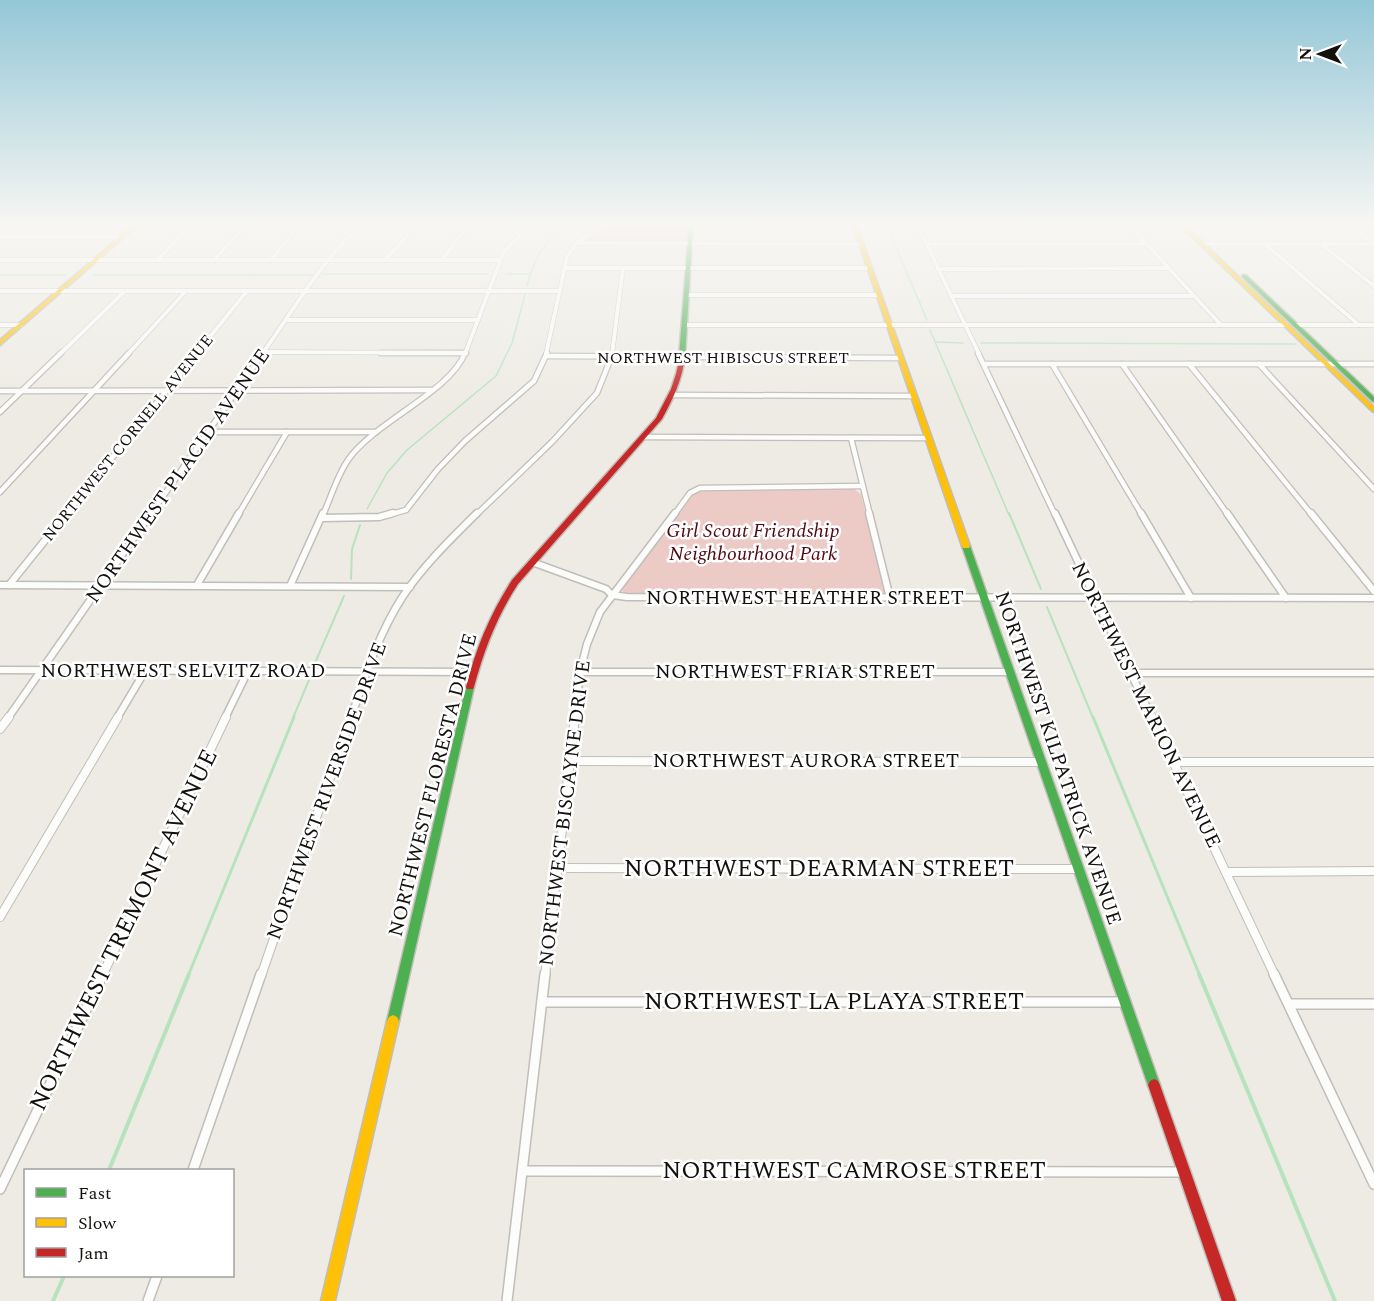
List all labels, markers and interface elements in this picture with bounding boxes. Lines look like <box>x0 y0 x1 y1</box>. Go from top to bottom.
north arrow <box>1290 24 1350 84</box>
text: N <box>1294 47 1318 61</box>
street label: NORTHWEST CORNELL AVENUE <box>37 329 219 547</box>
street label: NORTHWEST PLACID AVENUE <box>78 343 278 609</box>
street label: NORTHWEST HIBISCUS STREET <box>597 346 849 370</box>
park label: Girl Scout Friendship Neighbourhood Park <box>666 516 840 569</box>
street label: NORTHWEST MARION AVENUE <box>1063 557 1229 853</box>
street label: NORTHWEST HEATHER STREET <box>646 583 964 613</box>
street label: NORTHWEST KILPATRICK AVENUE <box>987 587 1129 929</box>
street label: NORTHWEST FLORESTA DRIVE <box>381 630 485 940</box>
street label: NORTHWEST RIVERSIDE DRIVE <box>259 638 395 944</box>
street label: NORTHWEST SELVITZ ROAD <box>41 656 325 686</box>
street label: NORTHWEST FRIAR STREET <box>655 657 935 687</box>
street label: NORTHWEST BISCAYNE DRIVE <box>531 658 599 968</box>
street label: NORTHWEST TREMONT AVENUE <box>20 743 228 1117</box>
street label: NORTHWEST AURORA STREET <box>653 746 959 776</box>
street label: NORTHWEST DEARMAN STREET <box>624 851 1014 887</box>
street label: NORTHWEST LA PLAYA STREET <box>644 984 1024 1020</box>
street label: NORTHWEST CAMROSE STREET <box>662 1153 1046 1189</box>
legend <box>24 1169 234 1277</box>
text: Fast <box>78 1180 111 1207</box>
text: Slow <box>78 1210 117 1237</box>
text: Jam <box>78 1240 109 1267</box>

